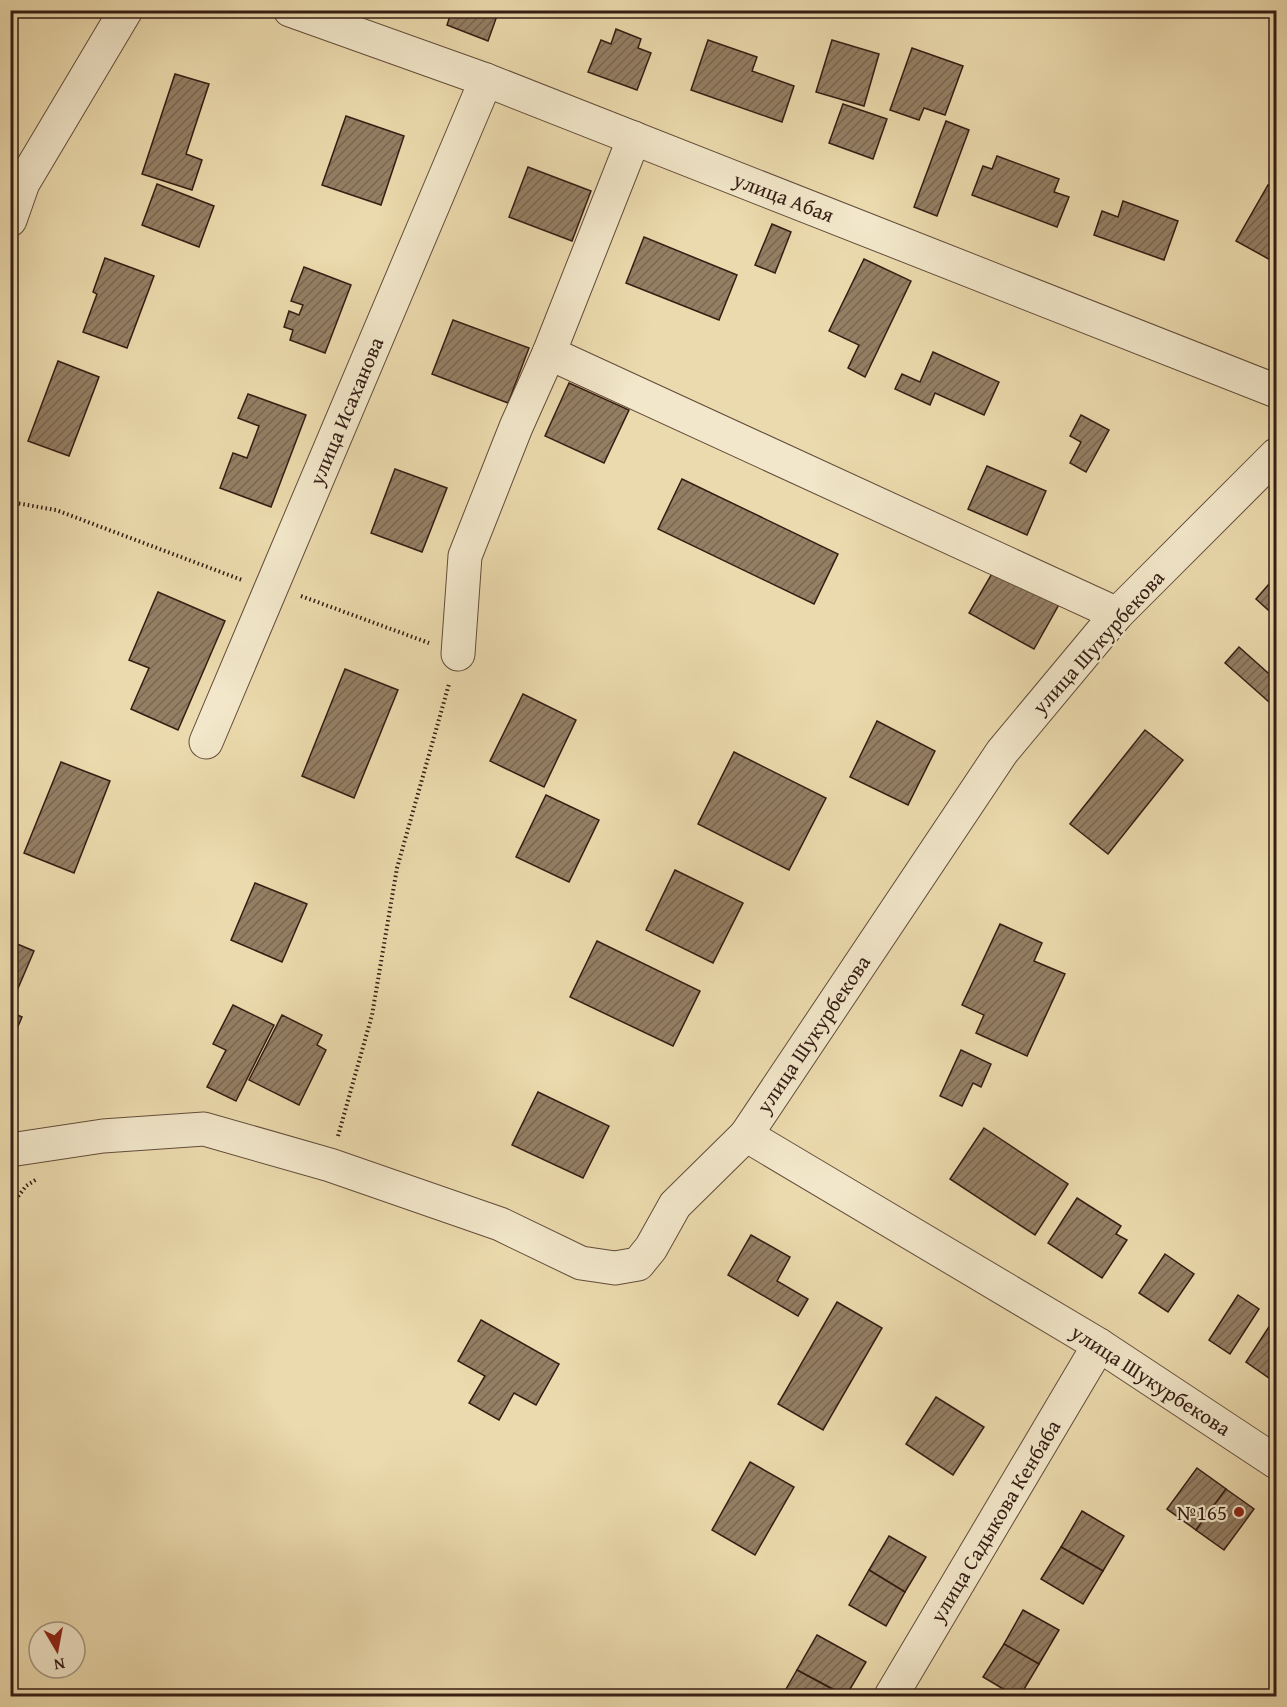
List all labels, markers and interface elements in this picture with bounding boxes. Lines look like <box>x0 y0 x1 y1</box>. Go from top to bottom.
street label: улица Абая <box>728 163 839 230</box>
street label: улица Исаханова <box>300 332 391 491</box>
street label: улица Шукурбекова <box>1024 563 1171 722</box>
street label: улица Шукурбекова <box>748 949 878 1120</box>
street label: улица Шукурбекова <box>1064 1316 1237 1443</box>
street label: улица Садыкова Кенбаба <box>921 1414 1068 1629</box>
place label: №165 <box>1177 1497 1227 1528</box>
marker: №165 <box>1232 1505 1246 1519</box>
north arrow <box>27 1620 87 1680</box>
text: N <box>52 1652 67 1678</box>

